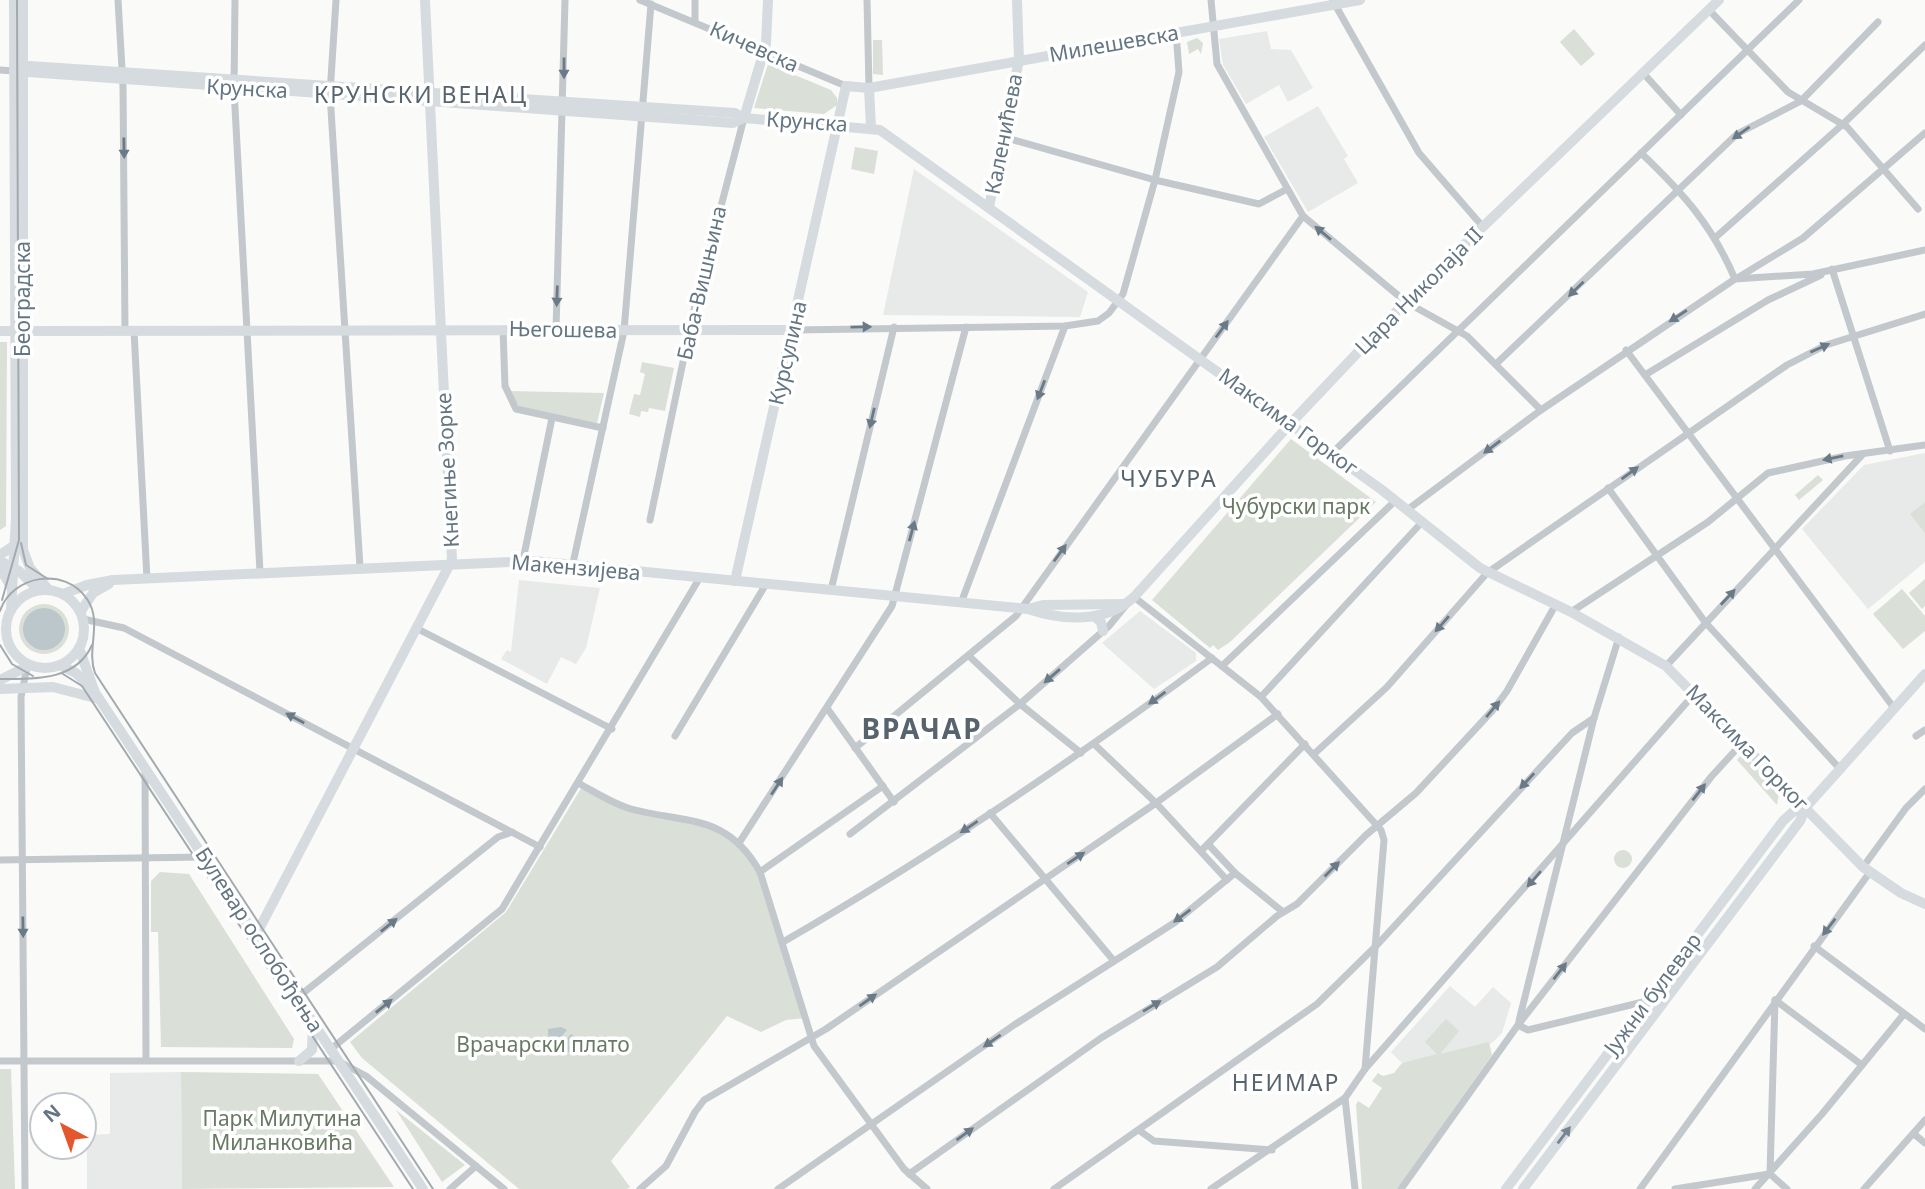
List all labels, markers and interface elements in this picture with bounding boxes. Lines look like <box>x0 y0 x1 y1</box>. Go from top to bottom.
street label: Кичевска <box>705 14 803 78</box>
street label: Милешевска <box>1047 18 1181 68</box>
one-way arrow <box>558 57 570 79</box>
street label: Каленићева <box>978 71 1028 197</box>
street label: Крунска <box>206 72 289 104</box>
district label: КРУНСКИ ВЕНАЦ <box>314 78 528 110</box>
street label: Крунска <box>765 104 849 138</box>
one-way arrow <box>1732 126 1750 140</box>
one-way arrow <box>118 137 129 159</box>
street label: Баба-Вишњина <box>670 203 732 363</box>
street label: Цара Николаја II <box>1348 220 1488 360</box>
one-way arrow <box>1315 226 1332 241</box>
street label: Београдска <box>8 241 36 357</box>
one-way arrow <box>1568 281 1585 297</box>
one-way arrow <box>552 285 563 307</box>
street label: Курсулина <box>761 298 813 408</box>
one-way arrow <box>1668 310 1688 323</box>
street label: Његошева <box>509 314 617 344</box>
one-way arrow <box>1215 320 1229 338</box>
one-way arrow <box>850 322 872 333</box>
one-way arrow <box>1809 342 1830 353</box>
street label: Максима Горког <box>1213 361 1364 481</box>
one-way arrow <box>1035 380 1046 401</box>
street label: Кнегиње Зорке <box>429 392 465 548</box>
one-way arrow <box>866 407 877 429</box>
one-way arrow <box>1483 440 1501 454</box>
one-way arrow <box>1822 453 1844 464</box>
district label: ЧУБУРА <box>1120 462 1218 494</box>
one-way arrow <box>1621 466 1639 480</box>
park label: Чубурски парк <box>1222 492 1370 520</box>
one-way arrow <box>907 520 918 542</box>
one-way arrow <box>1053 544 1067 562</box>
street label: Макензијева <box>510 547 642 587</box>
one-way arrow <box>1720 589 1736 606</box>
one-way arrow <box>1434 615 1450 633</box>
one-way arrow <box>1043 668 1061 684</box>
street label: Максима Горког <box>1680 678 1815 817</box>
one-way arrow <box>1148 691 1166 705</box>
one-way arrow <box>1485 700 1501 718</box>
district label: ВРАЧАР <box>861 709 983 747</box>
one-way arrow <box>285 712 305 723</box>
one-way arrow <box>1519 772 1535 789</box>
one-way arrow <box>770 776 783 796</box>
one-way arrow <box>1692 783 1707 801</box>
one-way arrow <box>960 820 979 833</box>
street label: Булевар ослобођења <box>189 841 330 1037</box>
one-way arrow <box>1067 851 1085 865</box>
one-way arrow <box>1324 861 1340 877</box>
one-way arrow <box>1526 870 1542 888</box>
one-way arrow <box>1173 909 1191 923</box>
one-way arrow <box>17 917 29 939</box>
one-way arrow <box>379 917 397 932</box>
one-way arrow <box>1822 918 1836 936</box>
street label: Јужни булевар <box>1596 927 1707 1062</box>
one-way arrow <box>1552 963 1567 981</box>
one-way arrow <box>859 993 877 1007</box>
one-way arrow <box>374 999 392 1014</box>
one-way arrow <box>1143 1000 1162 1012</box>
park label: Врачарски плато <box>456 1030 630 1058</box>
one-way arrow <box>983 1034 1001 1048</box>
district label: НЕИМАР <box>1232 1066 1340 1098</box>
north arrow <box>28 1091 98 1161</box>
text: N <box>37 1098 66 1128</box>
park label: Парк Милутина Миланковића <box>203 1104 361 1156</box>
one-way arrow <box>1557 1125 1571 1144</box>
one-way arrow <box>955 1127 973 1142</box>

